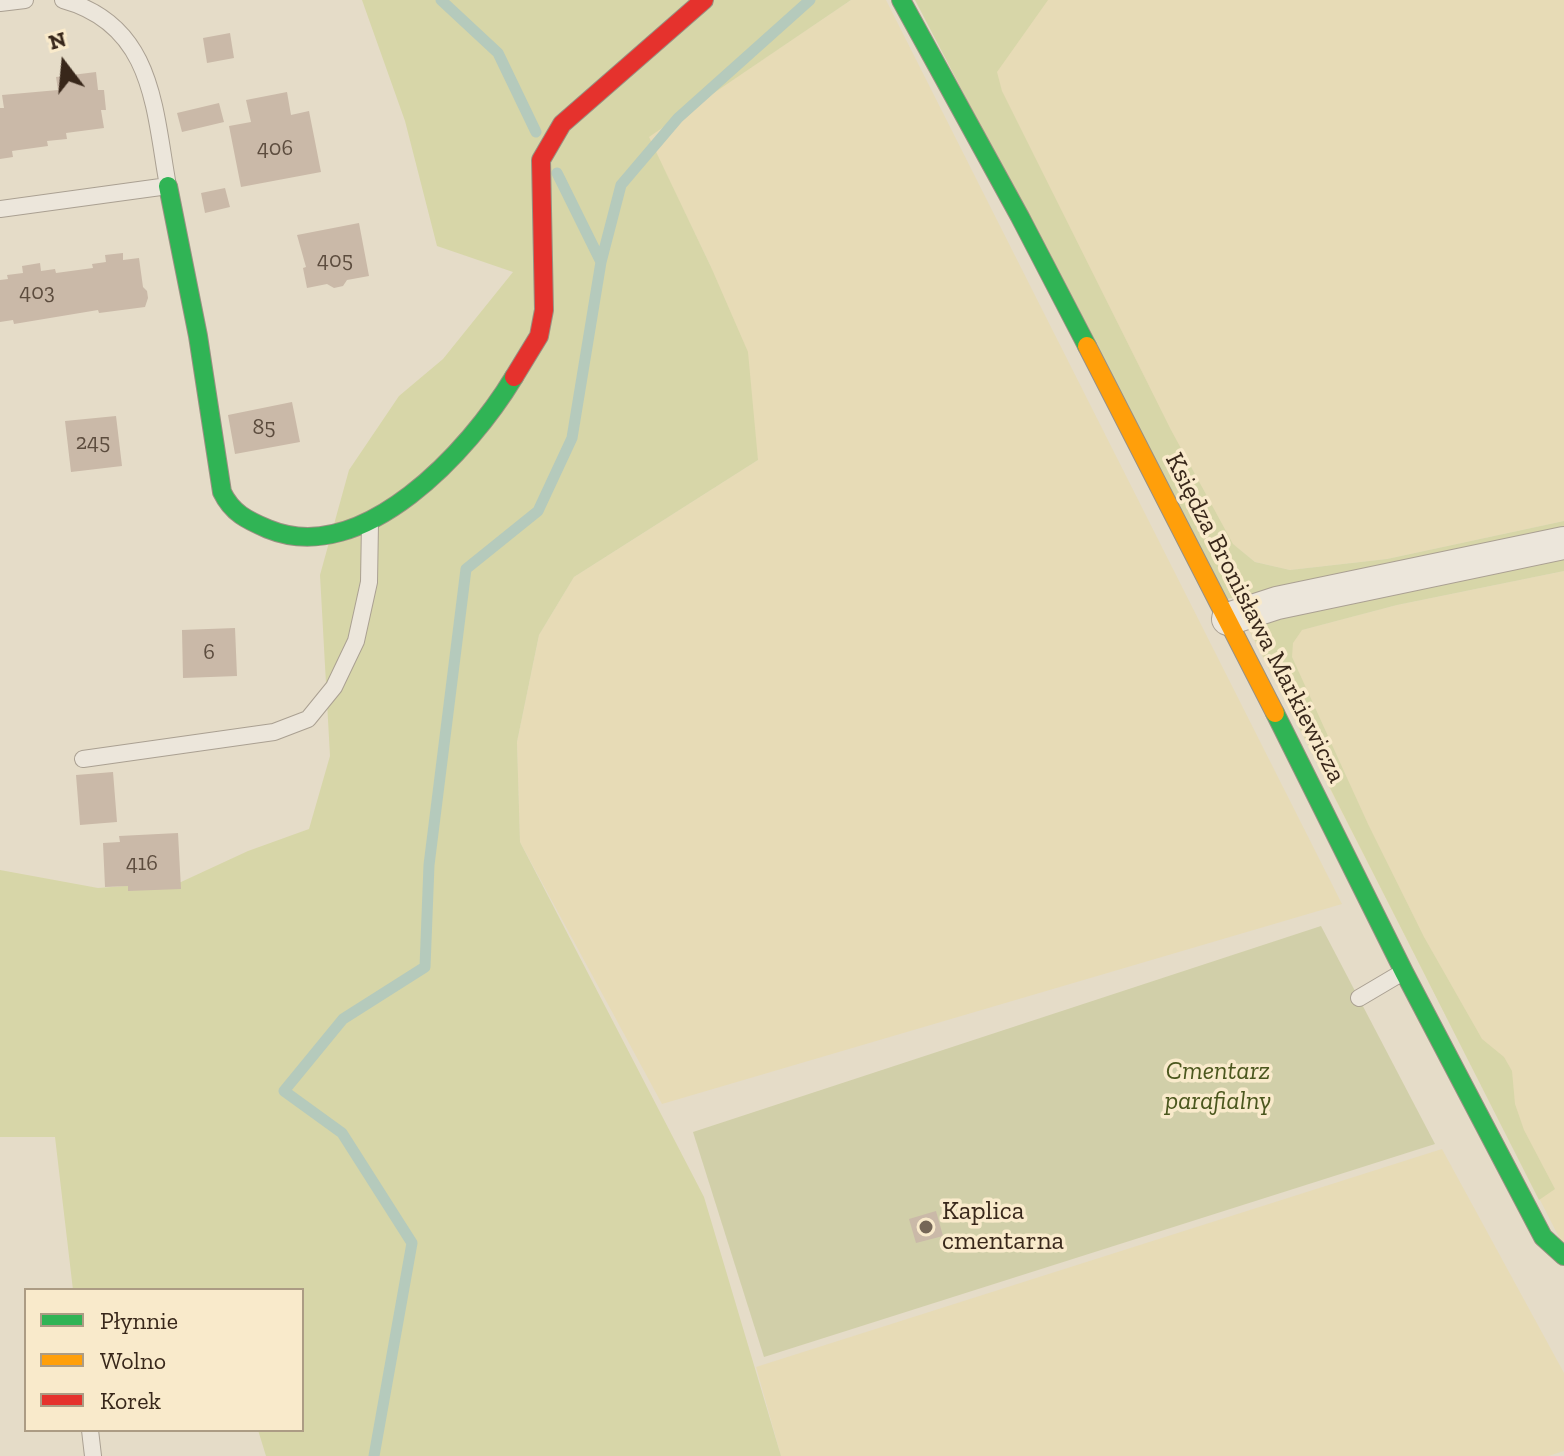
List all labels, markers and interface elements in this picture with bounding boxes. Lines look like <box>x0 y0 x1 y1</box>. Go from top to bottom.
north arrow <box>24 24 104 104</box>
text: N <box>45 25 69 56</box>
house number: 406 <box>257 136 293 162</box>
house number: 405 <box>317 248 353 274</box>
house number: 403 <box>19 280 55 306</box>
house number: 85 <box>252 415 276 441</box>
house number: 245 <box>76 430 110 456</box>
street label: Księdza Bronisława Markiewicza <box>1158 448 1352 788</box>
house number: 6 <box>203 640 215 666</box>
house number: 416 <box>126 851 158 877</box>
park label: Cmentarz parafialny <box>1165 1056 1271 1118</box>
place label: Kaplica cmentarna <box>942 1196 1064 1258</box>
marker: Kaplica cmentarna <box>917 1218 935 1236</box>
legend <box>24 1288 304 1432</box>
text: Płynnie <box>100 1306 178 1335</box>
text: Wolno <box>100 1346 166 1375</box>
text: Korek <box>100 1386 161 1415</box>

